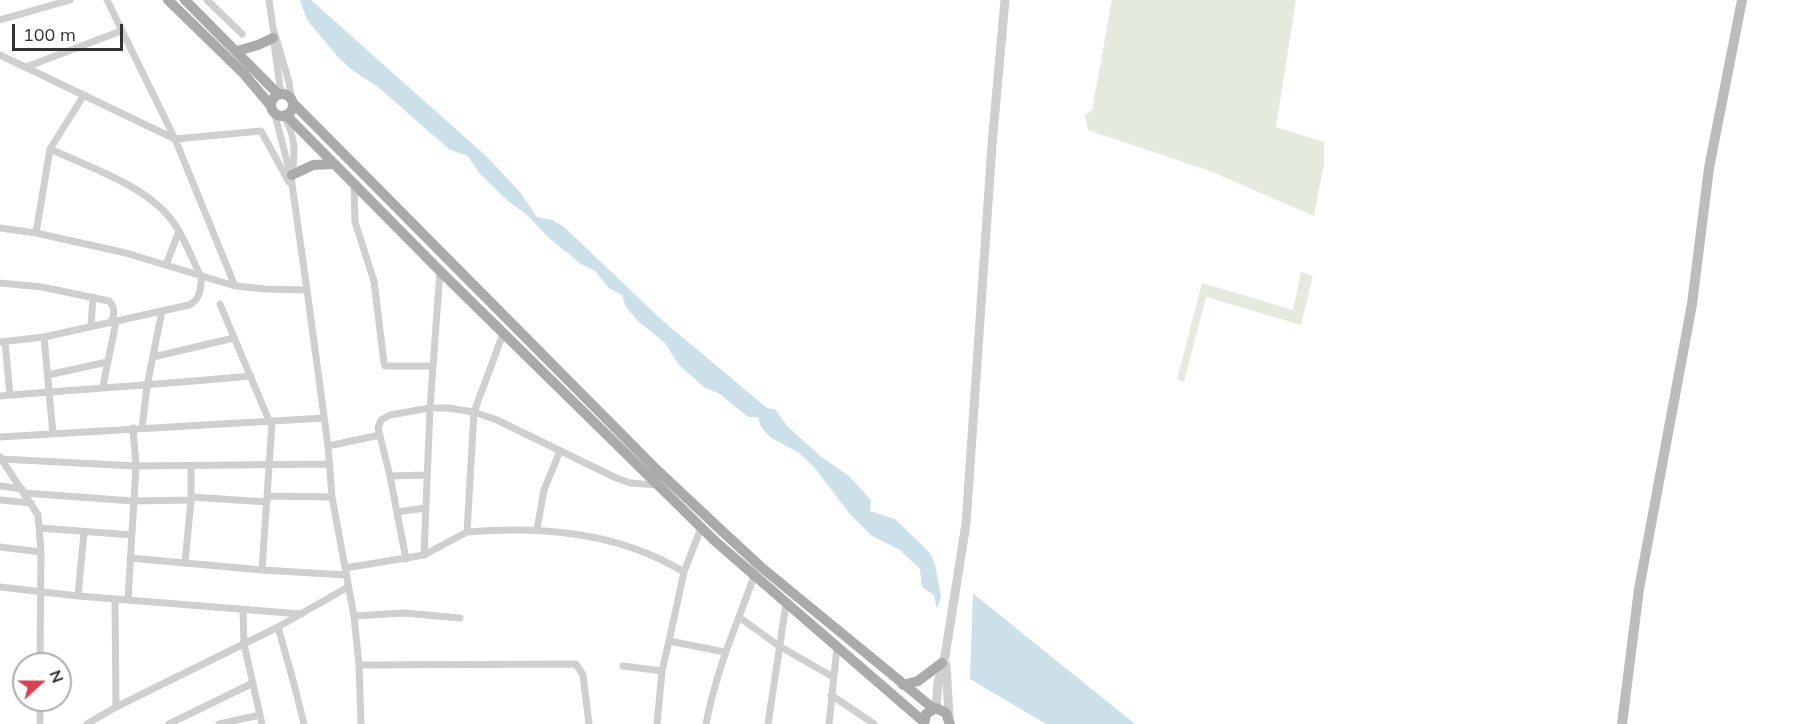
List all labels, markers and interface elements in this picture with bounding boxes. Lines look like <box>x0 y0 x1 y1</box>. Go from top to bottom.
scale bar <box>15 12 126 50</box>
text: 100 m <box>23 23 76 46</box>
north arrow <box>12 652 72 712</box>
text: N <box>45 667 68 685</box>

